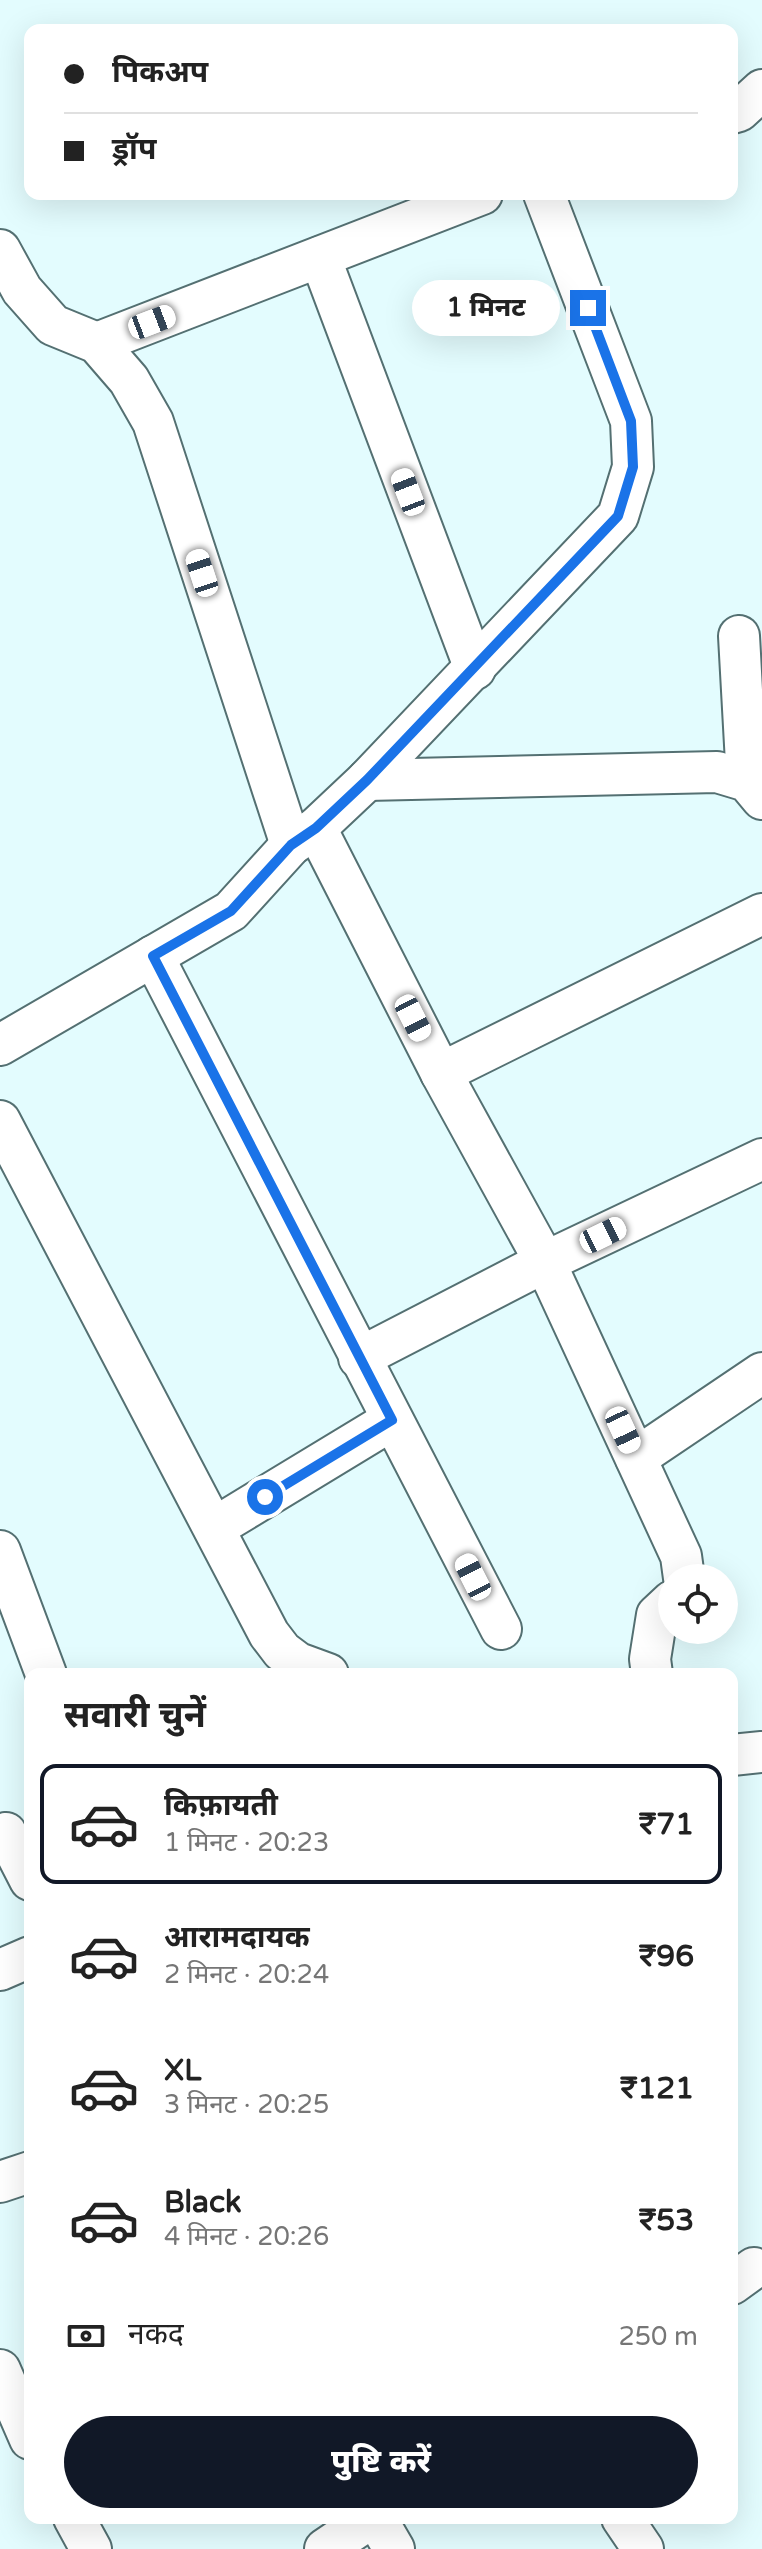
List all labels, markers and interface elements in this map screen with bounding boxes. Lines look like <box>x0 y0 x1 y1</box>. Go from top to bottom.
text: पिकअप <box>112 54 208 91</box>
text: ड्रॉप <box>112 131 156 168</box>
callout: 1 मिनट <box>412 280 560 336</box>
route end <box>570 290 606 326</box>
text: 1 मिनट <box>446 292 526 323</box>
car <box>125 302 179 342</box>
car <box>388 465 428 519</box>
car <box>183 546 221 600</box>
car <box>391 991 435 1045</box>
car <box>576 1214 630 1256</box>
car <box>602 1403 644 1457</box>
route start <box>247 1479 283 1515</box>
car <box>451 1550 495 1604</box>
map controls <box>658 1564 738 1644</box>
button: locate <box>658 1564 738 1644</box>
text: सवारी चुनें <box>64 1694 206 1737</box>
text: किफ़ायती <box>164 1787 278 1824</box>
icon: car <box>68 1788 140 1860</box>
text: ₹71 <box>639 1806 694 1843</box>
text: 1 मिनट · 20:23 <box>164 1827 329 1858</box>
text: आरामदायक <box>164 1919 310 1956</box>
icon: car <box>68 1920 140 1992</box>
text: ₹96 <box>639 1938 694 1975</box>
text: 2 मिनट · 20:24 <box>164 1959 329 1990</box>
icon: car <box>68 2052 140 2124</box>
text: XL <box>164 2052 201 2089</box>
text: ₹121 <box>620 2070 694 2107</box>
text: 3 मिनट · 20:25 <box>164 2089 329 2120</box>
icon: car <box>68 2184 140 2256</box>
text: Black <box>164 2184 241 2221</box>
text: ₹53 <box>639 2202 694 2239</box>
text: 4 मिनट · 20:26 <box>164 2221 329 2252</box>
icon: cash <box>64 2314 108 2358</box>
text: नकद <box>128 2316 184 2353</box>
text: 250 m <box>618 2321 698 2352</box>
button: पुष्टि करें <box>64 2416 698 2508</box>

